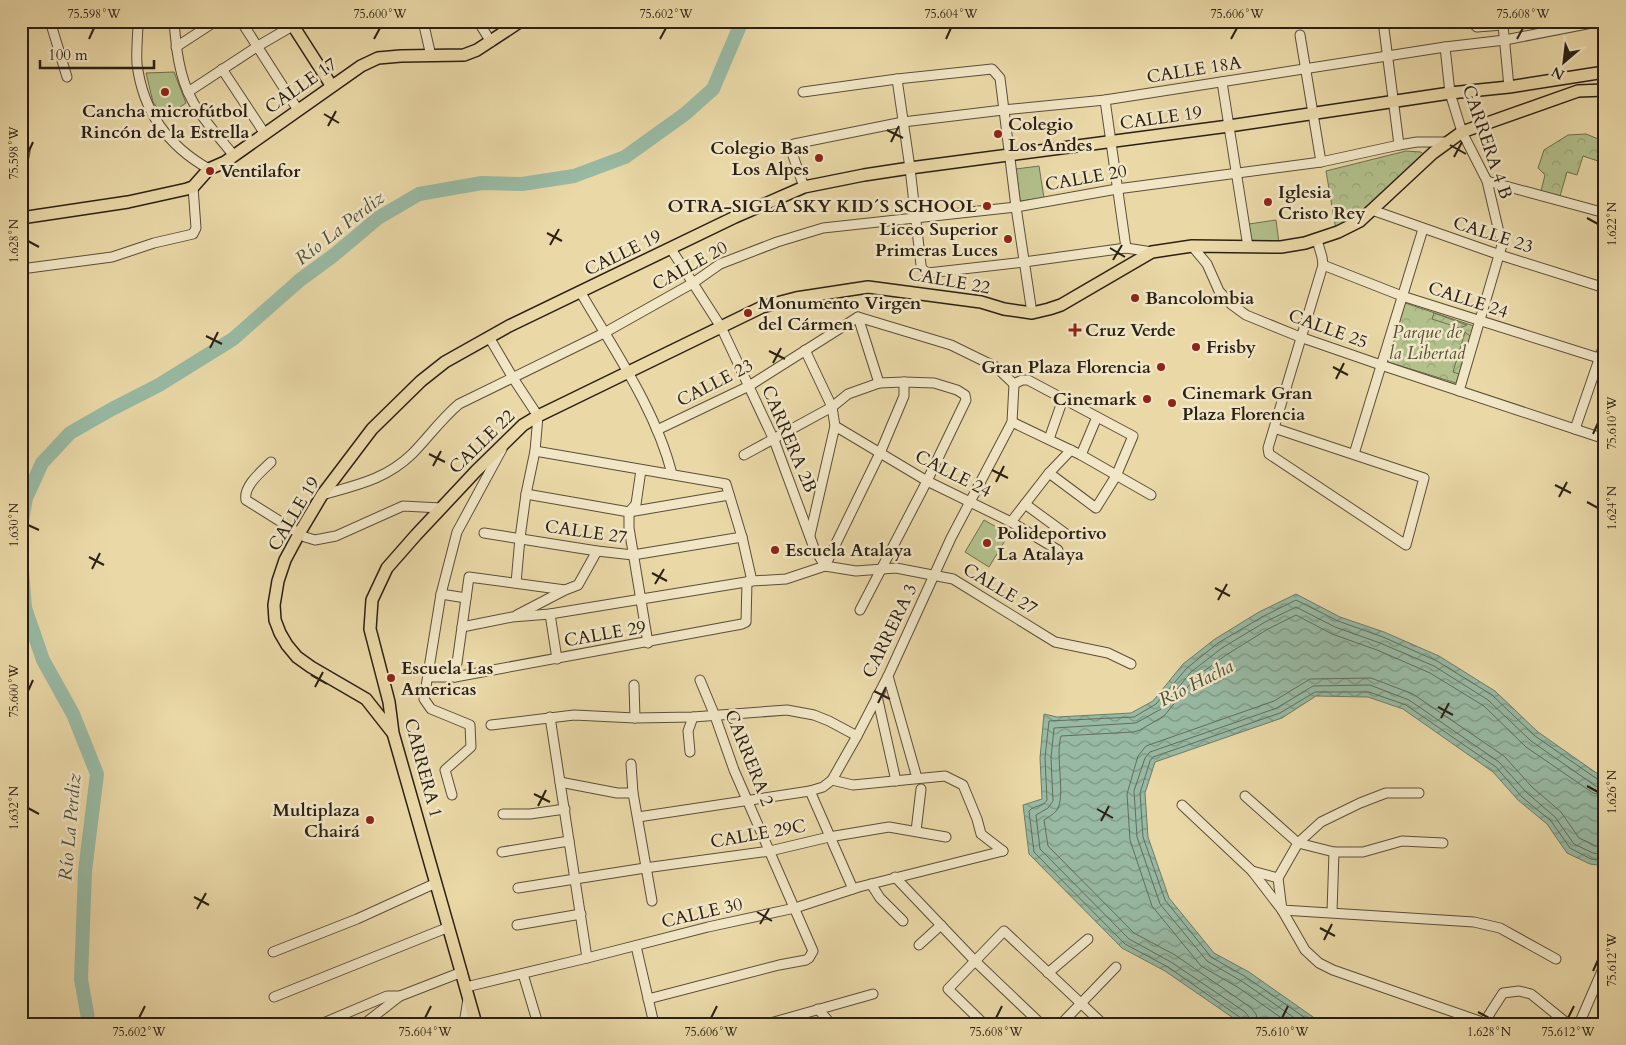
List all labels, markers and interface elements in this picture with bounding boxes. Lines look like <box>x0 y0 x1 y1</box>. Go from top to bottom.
text: 75.598°W <box>67 6 121 22</box>
text: 75.600°W <box>353 6 407 22</box>
text: 75.602°W <box>639 6 693 22</box>
text: 75.604°W <box>924 6 978 22</box>
text: 75.606°W <box>1210 6 1264 22</box>
text: 75.608°W <box>1496 6 1550 22</box>
scale bar <box>40 38 154 70</box>
north arrow <box>1538 38 1588 88</box>
text: 100 m <box>48 45 88 65</box>
street label: CALLE 18A <box>1145 50 1243 90</box>
street label: CALLE 17 <box>260 52 342 120</box>
text: N <box>1548 62 1568 84</box>
street label: CARRERA 4 B <box>1456 82 1518 202</box>
marker: Cancha microfútbol Rincón de la Estrella <box>159 86 171 98</box>
place label: Cancha microfútbol Rincón de la Estrella <box>81 99 249 145</box>
street label: CALLE 19 <box>1118 100 1204 136</box>
place label: Colegio Los Andes <box>1008 112 1092 158</box>
text: 75.598°W <box>6 126 22 180</box>
marker: Colegio Los Andes <box>992 128 1004 140</box>
place label: Colegio Bas Los Alpes <box>710 136 809 182</box>
marker: Colegio Bas Los Alpes <box>813 152 825 164</box>
place label: Ventilafor <box>220 159 301 184</box>
street label: CALLE 20 <box>1043 159 1129 197</box>
marker: Ventilafor <box>204 165 216 177</box>
place label: Iglesia Cristo Rey <box>1278 180 1366 226</box>
water label: Río La Perdiz <box>290 184 391 271</box>
place label: OTRA-SIGLA SKY KID´S SCHOOL <box>667 194 978 219</box>
marker: Iglesia Cristo Rey <box>1262 196 1274 208</box>
marker: OTRA-SIGLA SKY KID´S SCHOOL <box>981 200 993 212</box>
text: 1.622°N <box>1604 201 1620 246</box>
street label: CALLE 23 <box>1450 210 1536 260</box>
place label: Liceo Superior Primeras Luces <box>875 217 999 263</box>
text: 1.628°N <box>6 218 22 263</box>
street label: CALLE 19 <box>580 224 666 282</box>
marker: Liceo Superior Primeras Luces <box>1002 233 1014 245</box>
street label: CALLE 20 <box>648 235 732 297</box>
street label: CALLE 22 <box>906 262 992 300</box>
street label: CALLE 24 <box>1425 275 1511 325</box>
place label: Bancolombia <box>1145 286 1254 311</box>
place label: Monumento Virgen del Cármen <box>758 291 922 337</box>
marker: Bancolombia <box>1129 292 1141 304</box>
street label: CALLE 25 <box>1285 303 1371 355</box>
marker: Monumento Virgen del Cármen <box>742 307 754 319</box>
place label: Cruz Verde <box>1085 318 1176 343</box>
park label: Parque de la Libertad <box>1389 320 1467 366</box>
marker: Cruz Verde <box>1069 324 1081 336</box>
place label: Frisby <box>1206 335 1257 360</box>
marker: Frisby <box>1190 341 1202 353</box>
street label: CALLE 23 <box>672 353 758 413</box>
place label: Gran Plaza Florencia <box>981 355 1151 380</box>
marker: Gran Plaza Florencia <box>1155 361 1167 373</box>
place label: Cinemark Gran Plaza Florencia <box>1182 381 1313 427</box>
street label: CARRERA 2B <box>755 382 823 496</box>
place label: Cinemark <box>1053 387 1138 412</box>
marker: Cinemark <box>1141 393 1153 405</box>
text: 75.610°W <box>1604 396 1620 450</box>
marker: Cinemark Gran Plaza Florencia <box>1166 397 1178 409</box>
street label: CALLE 22 <box>444 404 520 480</box>
street label: CALLE 24 <box>910 444 996 504</box>
street label: CALLE 19 <box>262 472 326 556</box>
text: 1.624°N <box>1604 485 1620 530</box>
text: 1.630°N <box>6 502 22 547</box>
street label: CALLE 27 <box>543 514 629 550</box>
place label: Polideportivo La Atalaya <box>997 521 1106 567</box>
marker: Polideportivo La Atalaya <box>981 537 993 549</box>
place label: Escuela Atalaya <box>785 538 912 563</box>
marker: Escuela Atalaya <box>769 544 781 556</box>
street label: CALLE 27 <box>958 557 1042 621</box>
street label: CARRERA 3 <box>856 580 924 682</box>
street label: CALLE 29 <box>562 615 648 653</box>
water label: Río Hacha <box>1154 653 1238 713</box>
place label: Escuela Las Americas <box>401 656 493 702</box>
text: 75.600°W <box>6 664 22 718</box>
marker: Escuela Las Americas <box>385 672 397 684</box>
street label: CARRERA 2 <box>718 706 780 810</box>
street label: CARRERA 1 <box>398 716 448 820</box>
text: 1.626°N <box>1604 769 1620 814</box>
water label: Río La Perdiz <box>52 772 88 882</box>
text: 1.632°N <box>6 785 22 830</box>
place label: Multiplaza Chairá <box>272 798 360 844</box>
street label: CALLE 29C <box>708 813 808 855</box>
marker: Multiplaza Chairá <box>364 814 376 826</box>
street label: CALLE 30 <box>659 892 745 934</box>
text: 75.612°W <box>1604 933 1620 987</box>
text: 75.602°W <box>112 1024 166 1040</box>
text: 75.604°W <box>398 1024 452 1040</box>
text: 75.606°W <box>684 1024 738 1040</box>
text: 75.608°W <box>969 1024 1023 1040</box>
text: 75.610°W <box>1255 1024 1309 1040</box>
text: 1.628°N <box>1467 1024 1512 1040</box>
text: 75.612°W <box>1541 1024 1595 1040</box>

